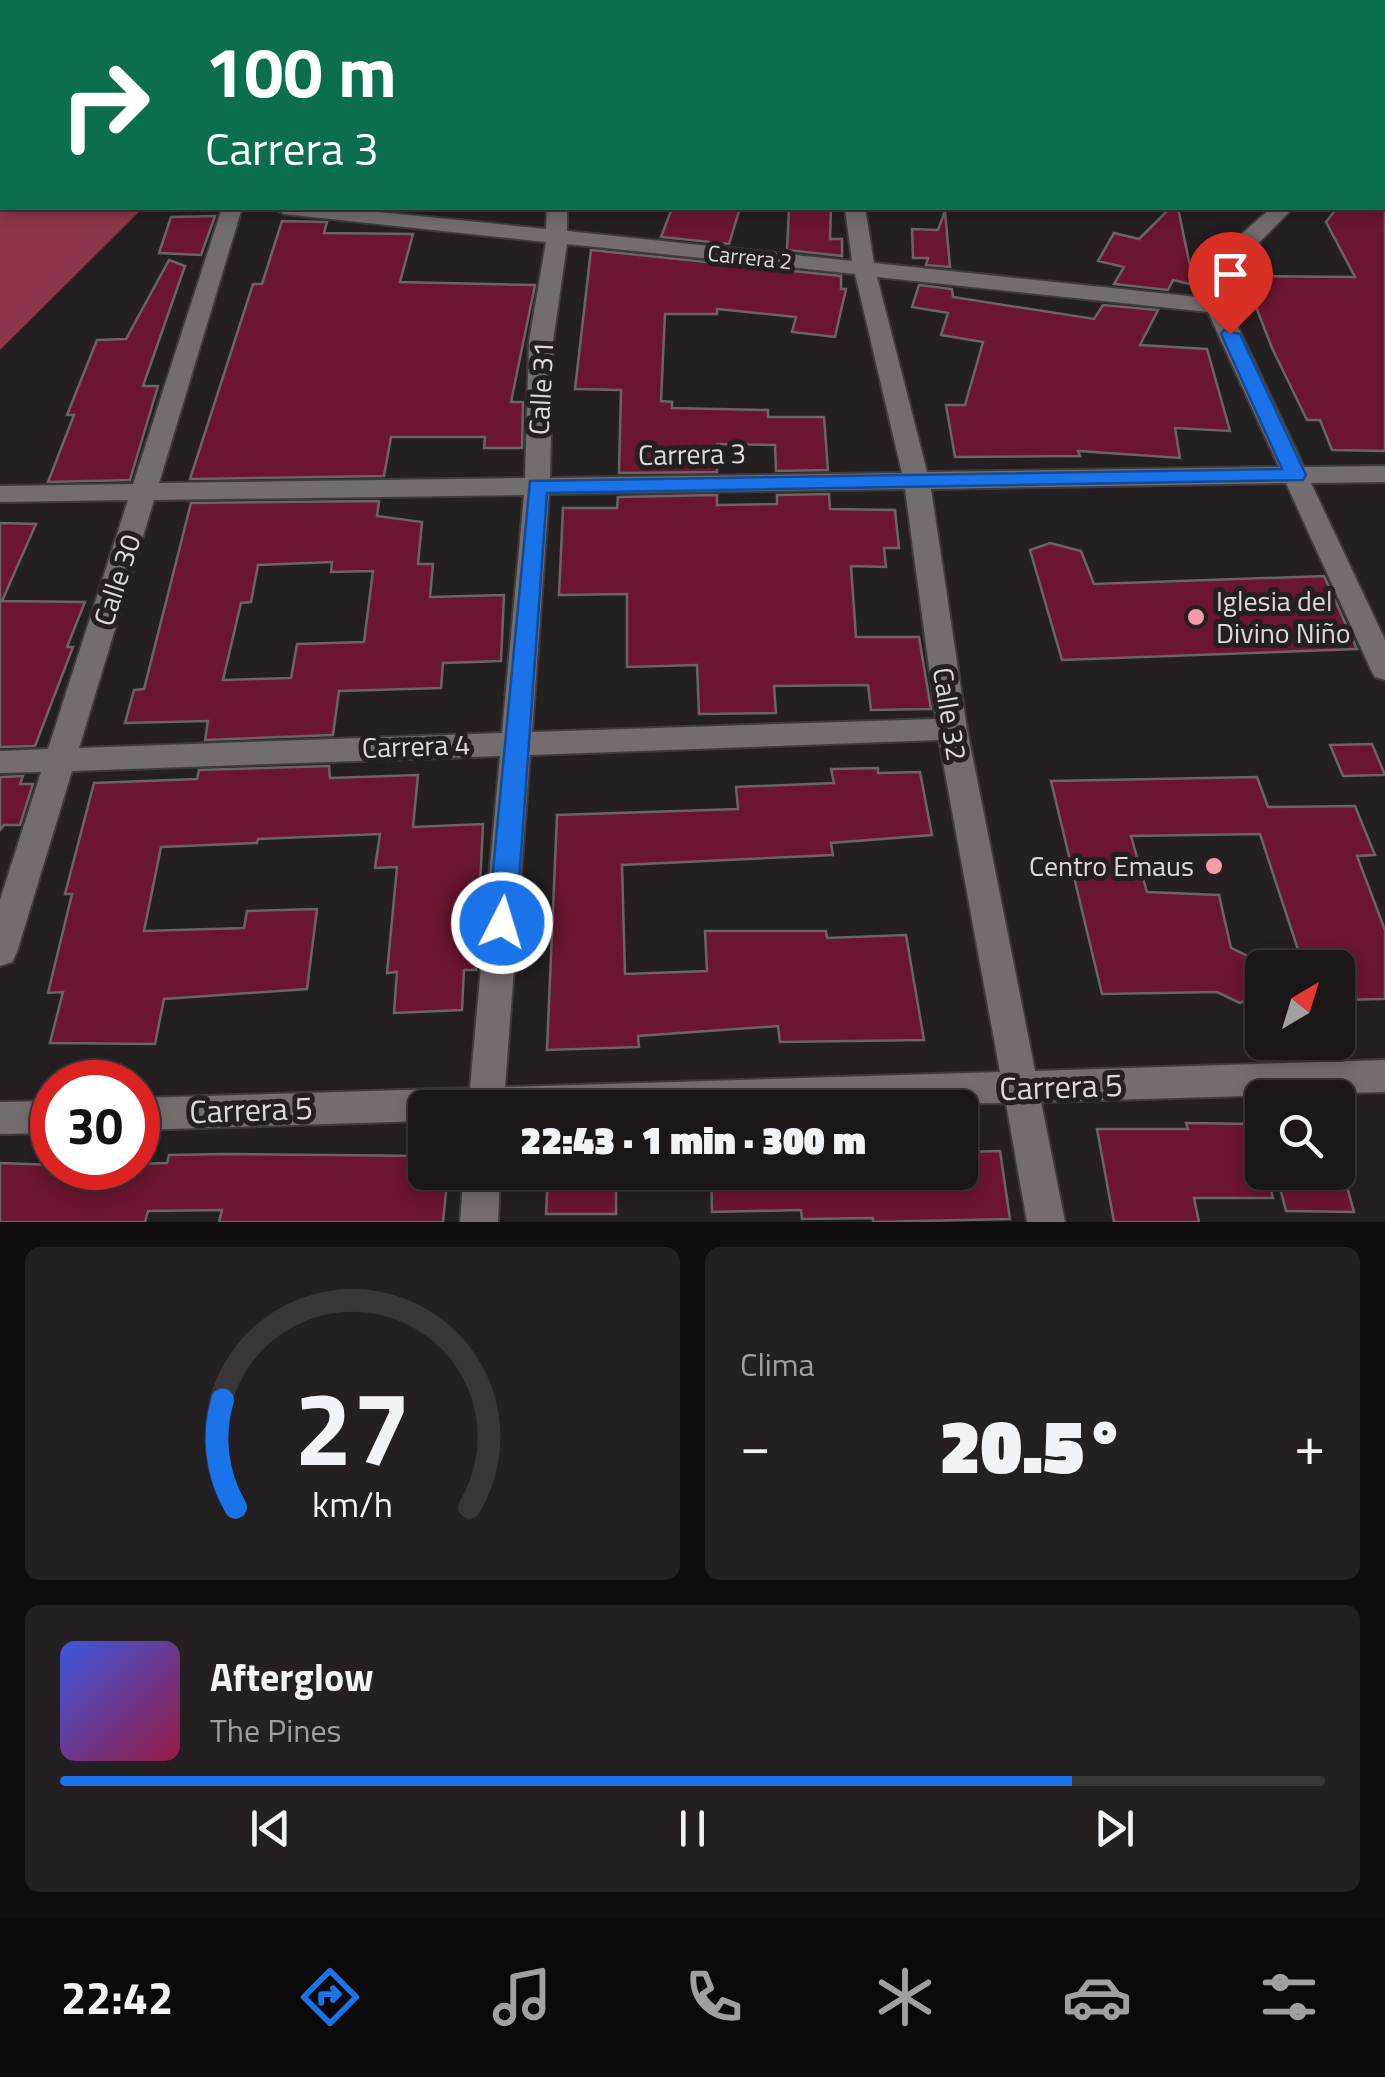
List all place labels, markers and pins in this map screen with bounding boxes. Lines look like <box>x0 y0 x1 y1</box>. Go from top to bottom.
pin <box>1188 232 1273 335</box>
place label: Iglesia del Divino Niño <box>1216 579 1351 654</box>
marker: Iglesia del Divino Niño <box>1185 606 1207 628</box>
place label: Centro Emaus <box>1029 844 1194 887</box>
marker: Centro Emaus <box>1203 855 1225 877</box>

